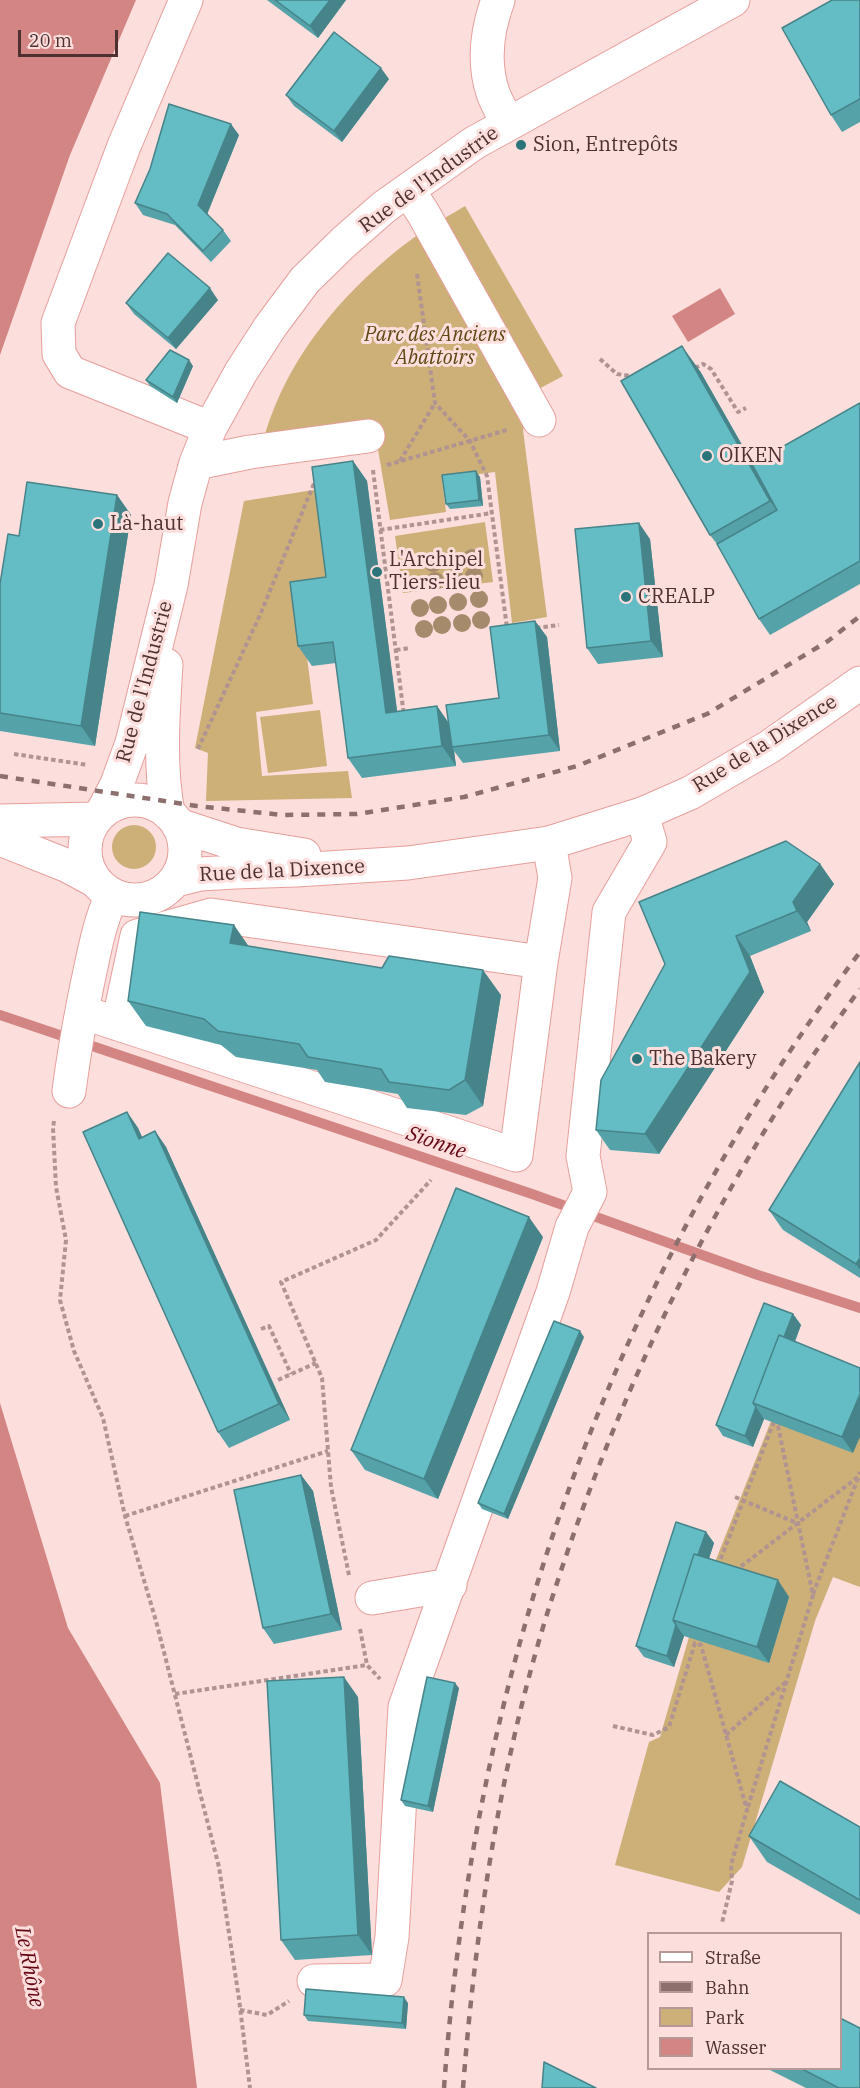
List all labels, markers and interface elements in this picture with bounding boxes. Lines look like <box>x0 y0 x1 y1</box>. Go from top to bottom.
scale bar <box>21 18 122 56</box>
text: 20 m <box>29 29 72 52</box>
street label: Rue de l'Industrie <box>355 121 503 239</box>
place label: Sion, Entrepôts <box>533 133 678 157</box>
marker: Sion, Entrepôts <box>514 138 528 152</box>
park label: Parc des Anciens Abattoirs <box>364 323 506 370</box>
place label: OIKEN <box>719 444 783 468</box>
marker: OIKEN <box>700 449 714 463</box>
place label: Là-haut <box>110 512 183 536</box>
marker: Là-haut <box>91 517 105 531</box>
place label: L'Archipel Tiers-lieu <box>389 548 483 595</box>
marker: L'Archipel Tiers-lieu <box>370 565 384 579</box>
place label: CREALP <box>638 585 715 609</box>
marker: CREALP <box>619 590 633 604</box>
street label: Rue de l'Industrie <box>112 599 178 765</box>
street label: Rue de la Dixence <box>688 690 842 798</box>
street label: Rue de la Dixence <box>199 855 365 887</box>
place label: The Bakery <box>649 1047 756 1071</box>
marker: The Bakery <box>630 1052 644 1066</box>
water label: Sionne <box>403 1121 469 1165</box>
water label: Le Rhône <box>9 1925 49 2009</box>
legend <box>647 1932 842 2070</box>
text: Straße <box>705 1946 761 1969</box>
text: Bahn <box>705 1976 750 1999</box>
text: Park <box>705 2006 744 2029</box>
text: Wasser <box>705 2036 766 2059</box>

